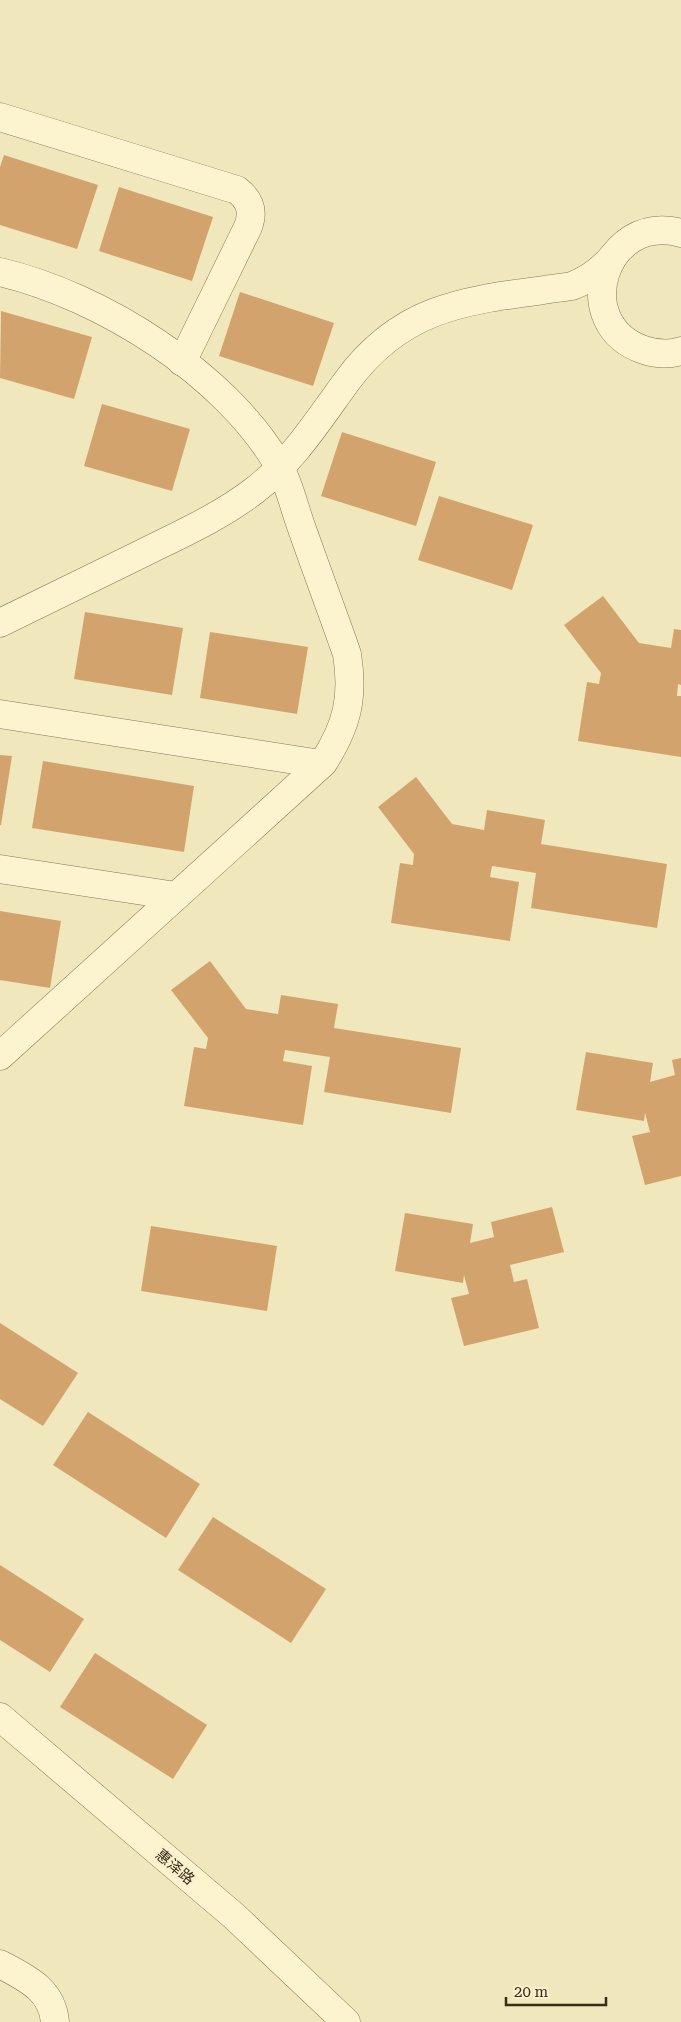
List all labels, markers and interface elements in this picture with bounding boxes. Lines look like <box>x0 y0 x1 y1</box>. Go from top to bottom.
street label: 惠泽路 <box>152 1846 198 1888</box>
scale bar <box>506 1974 606 2006</box>
text: 20 m <box>514 1983 549 2001</box>

